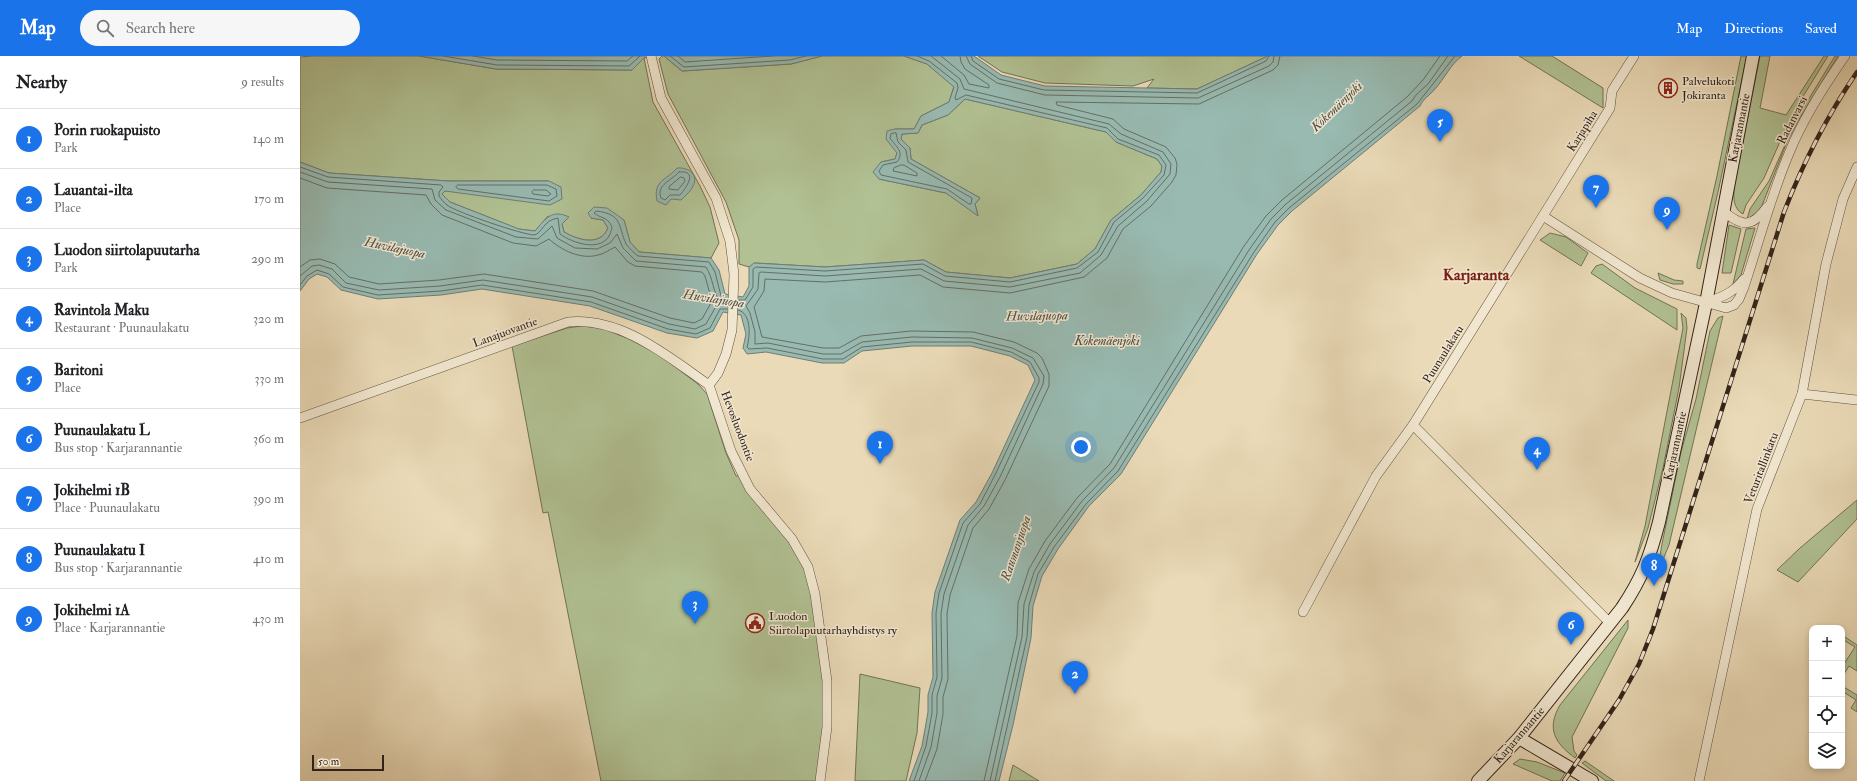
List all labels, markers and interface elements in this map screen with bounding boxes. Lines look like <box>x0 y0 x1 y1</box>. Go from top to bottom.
search box <box>80 10 360 46</box>
text: Map <box>20 16 56 40</box>
icon: search <box>94 17 116 39</box>
text: Search here <box>126 19 195 38</box>
text: Map <box>1676 20 1702 37</box>
text: Directions <box>1724 20 1783 37</box>
text: Saved <box>1805 20 1837 37</box>
text: Nearby <box>16 72 67 93</box>
text: 9 results <box>241 74 284 90</box>
place label: Palvelukoti Jokiranta <box>1681 74 1734 103</box>
building icon: Palvelukoti Jokiranta <box>1657 77 1679 99</box>
water label: Kokemäenjoki <box>1307 78 1366 136</box>
street label: Karjarannantie <box>1725 92 1754 164</box>
street label: Radanvarsi <box>1774 94 1811 147</box>
street label: Karjapiha <box>1564 107 1602 155</box>
pin: 5 <box>1427 109 1453 142</box>
text: Porin ruokapuisto <box>54 121 160 140</box>
text: 1 <box>27 131 31 147</box>
text: 140 m <box>253 131 284 147</box>
text: Park <box>54 140 78 156</box>
pin: 7 <box>1583 175 1609 208</box>
text: Lauantai-ilta <box>54 181 133 200</box>
text: 2 <box>26 191 32 207</box>
text: 170 m <box>254 191 284 207</box>
pin: 9 <box>1654 197 1680 230</box>
text: Place <box>54 200 81 216</box>
water label: Huvilajuopa <box>362 234 427 262</box>
text: Luodon siirtolapuutarha <box>54 241 200 260</box>
text: 3 <box>27 251 32 267</box>
text: 290 m <box>251 251 284 267</box>
text: Park <box>54 260 78 276</box>
district label: Karjaranta <box>1443 265 1510 285</box>
water label: Huvilajuopa <box>681 286 746 312</box>
text: Ravintola Maku <box>54 301 149 320</box>
water label: Huvilajuopa <box>1005 307 1068 325</box>
text: 4 <box>25 311 33 327</box>
text: 320 m <box>253 311 284 327</box>
street label: Lanajuovantie <box>471 314 540 351</box>
text: Restaurant · Puunaulakatu <box>54 320 189 336</box>
street label: Puunaulakatu <box>1420 323 1467 386</box>
water label: Kokemäenjoki <box>1073 333 1140 349</box>
text: Baritoni <box>54 361 103 380</box>
text: 5 <box>26 371 32 387</box>
text: 330 m <box>255 371 284 387</box>
text: Place <box>54 380 81 396</box>
street label: Hevosluodontie <box>717 389 758 464</box>
street label: Karjarannantie <box>1661 410 1690 482</box>
text: Puunaulakatu L <box>54 421 150 440</box>
street label: Veturitallinkatu <box>1741 430 1782 506</box>
text: 6 <box>26 431 32 447</box>
text: 360 m <box>253 431 284 447</box>
pin: 1 <box>867 431 893 464</box>
your location <box>1071 437 1091 457</box>
pin: 4 <box>1524 437 1550 470</box>
text: Bus stop · Karjarannantie <box>54 440 182 456</box>
text: Jokihelmi 1B <box>54 481 130 500</box>
text: 7 <box>26 491 32 507</box>
text: 390 m <box>253 491 284 507</box>
text: Place · Puunaulakatu <box>54 500 160 516</box>
water label: Raumanjuopa <box>997 514 1035 584</box>
text: Puunaulakatu I <box>54 541 145 560</box>
text: 8 <box>26 551 32 567</box>
text: 410 m <box>253 551 284 567</box>
pin: 8 <box>1641 553 1667 586</box>
text: Bus stop · Karjarannantie <box>54 560 182 576</box>
pin: 3 <box>682 591 708 624</box>
text: Jokihelmi 1A <box>54 601 130 620</box>
place label: Luodon Siirtolapuutarhayhdistys ry <box>769 609 898 638</box>
text: 9 <box>26 611 32 627</box>
text: 430 m <box>253 611 284 627</box>
public building icon: Luodon Siirtolapuutarhayhdistys ry <box>744 612 766 634</box>
pin: 6 <box>1558 612 1584 645</box>
text: Place · Karjarannantie <box>54 620 165 636</box>
map controls <box>1809 625 1845 769</box>
button: + <box>1809 625 1845 661</box>
pin: 2 <box>1062 661 1088 694</box>
button: − <box>1809 661 1845 697</box>
button: locate <box>1809 697 1845 733</box>
street label: Karjarannantie <box>1491 704 1548 767</box>
button: layers <box>1809 733 1845 769</box>
scale bar <box>312 753 384 772</box>
text: 50 m <box>318 755 339 768</box>

